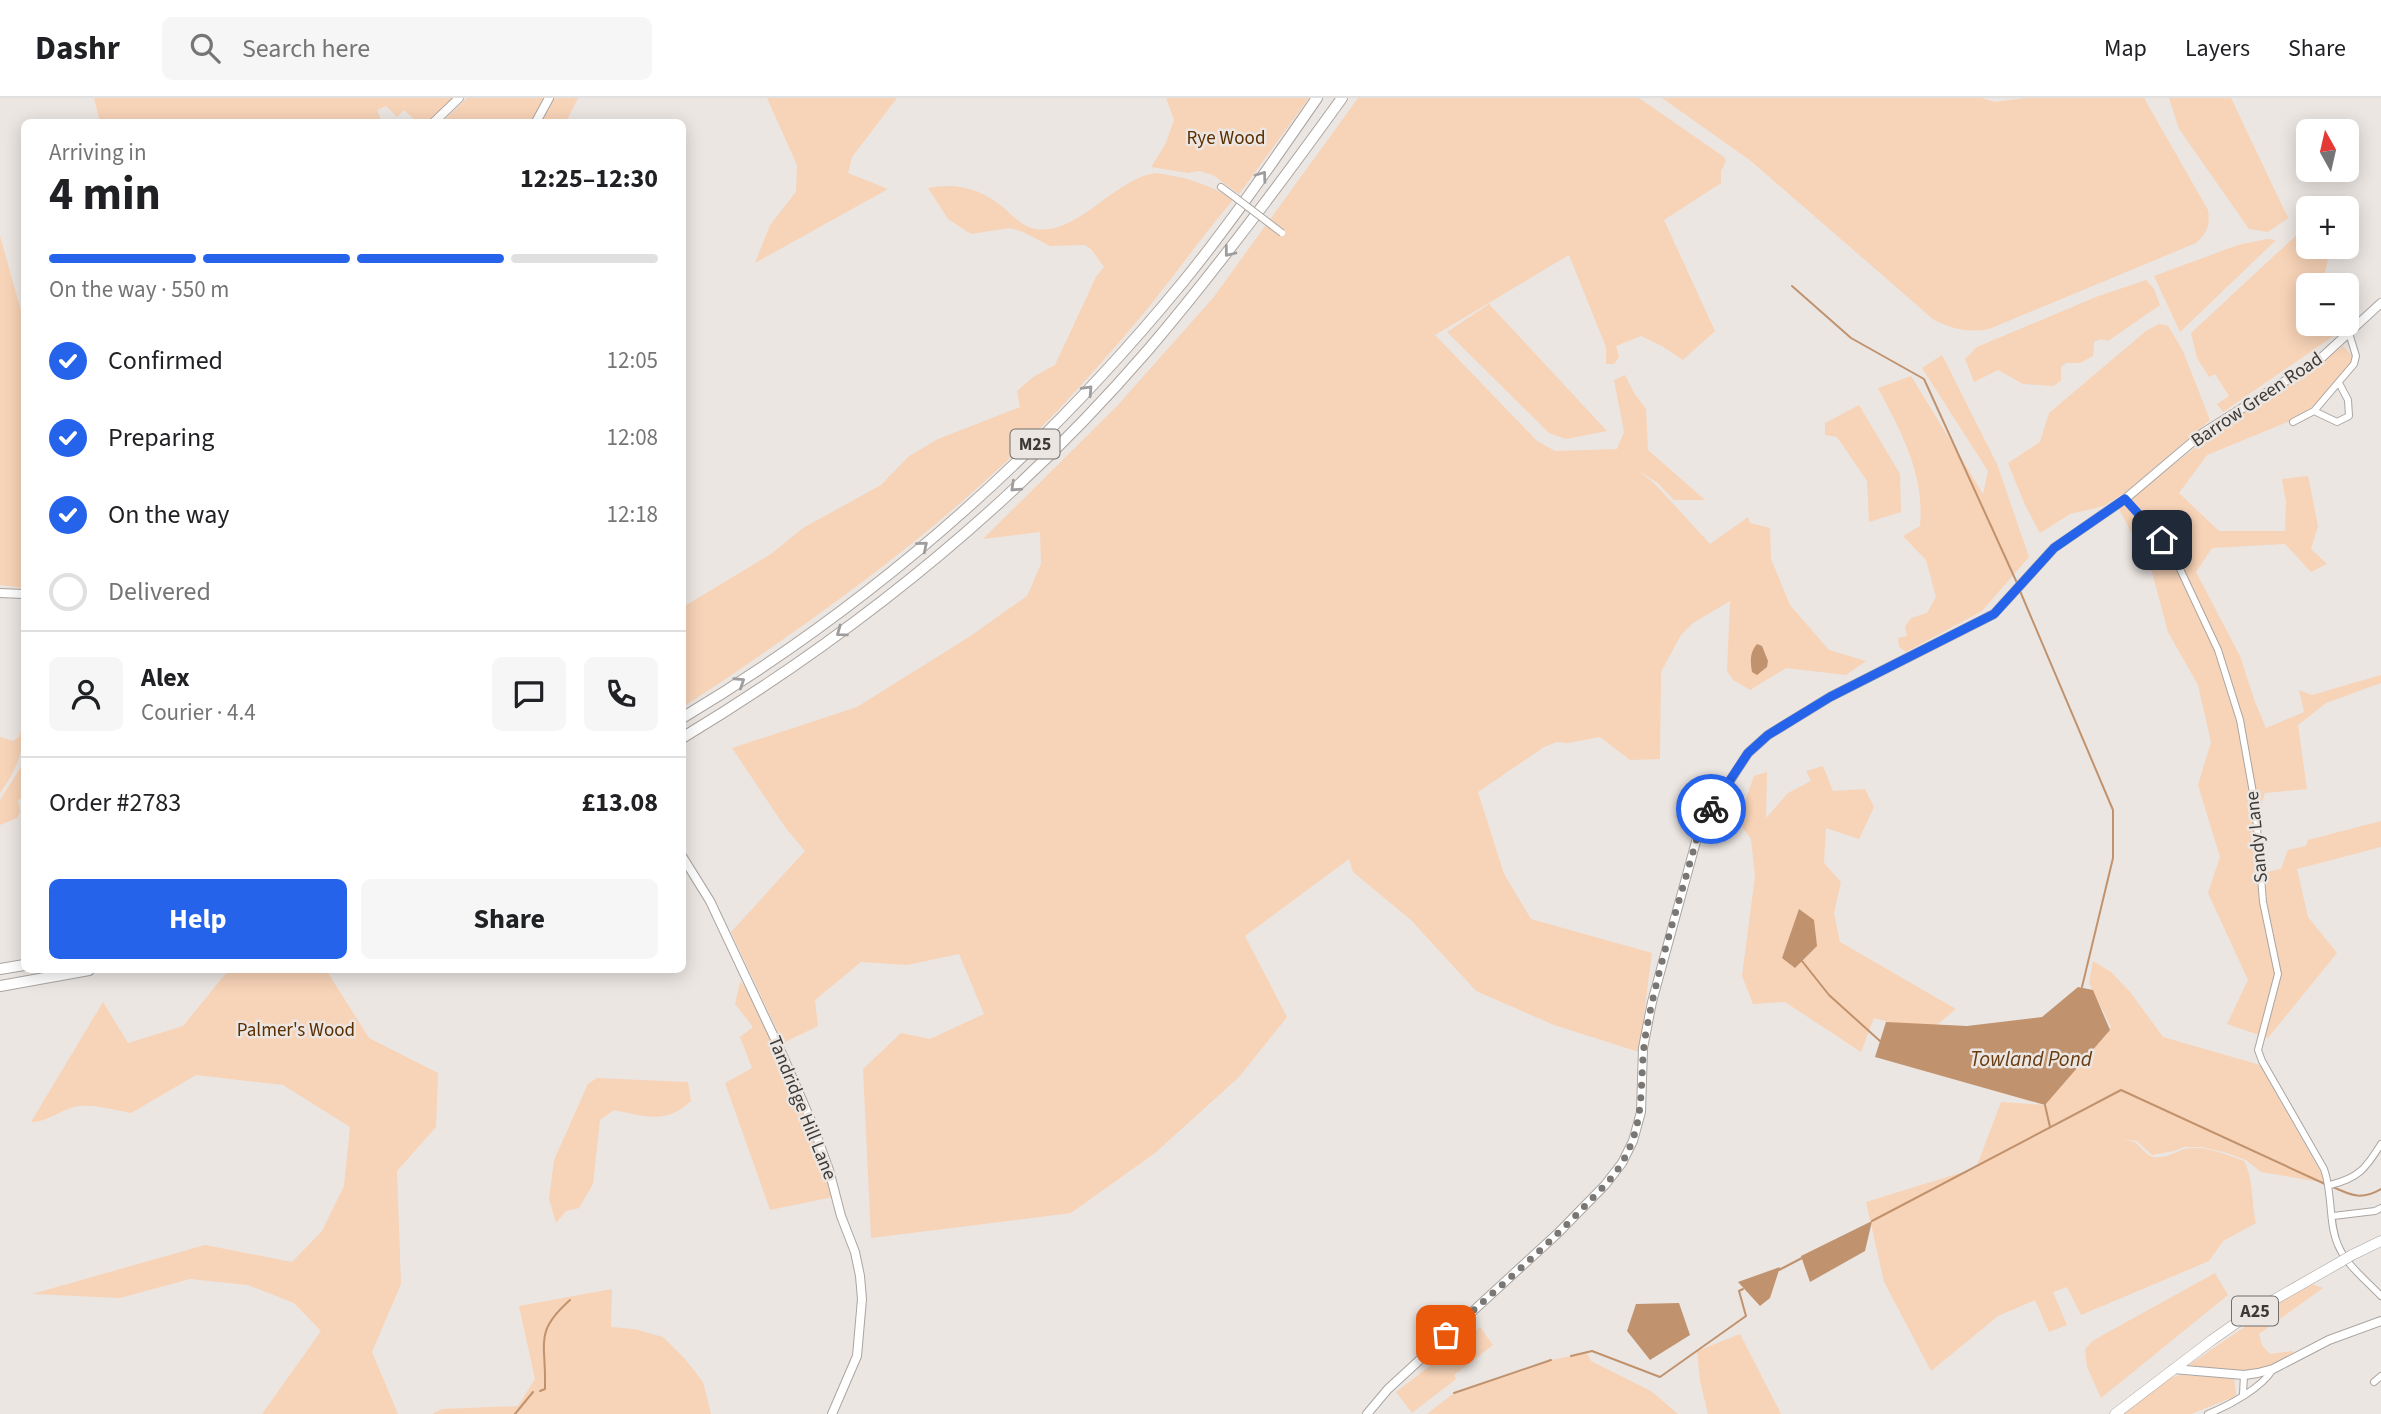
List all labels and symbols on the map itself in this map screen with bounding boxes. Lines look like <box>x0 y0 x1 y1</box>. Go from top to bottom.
north arrow <box>2296 119 2359 182</box>
park label: Rye Wood <box>1187 125 1265 152</box>
one-way arrow <box>1254 171 1267 183</box>
one-way arrow <box>1224 244 1237 256</box>
street label: Barrow Green Road <box>2186 346 2328 454</box>
one-way arrow <box>1080 385 1093 398</box>
road number: M25 <box>1010 430 1060 458</box>
one-way arrow <box>1010 478 1023 491</box>
pin <box>2132 510 2192 570</box>
one-way arrow <box>915 542 928 554</box>
one-way arrow <box>836 624 849 637</box>
one-way arrow <box>733 677 746 690</box>
courier <box>1676 774 1746 844</box>
street label: Sandy Lane <box>2239 790 2275 884</box>
park label: Palmer's Wood <box>237 1017 355 1044</box>
street label: Tandridge Hill Lane <box>761 1032 843 1184</box>
water label: Towland Pond <box>1970 1044 2093 1074</box>
road number: A25 <box>2232 1296 2278 1326</box>
pin <box>1416 1305 1476 1365</box>

